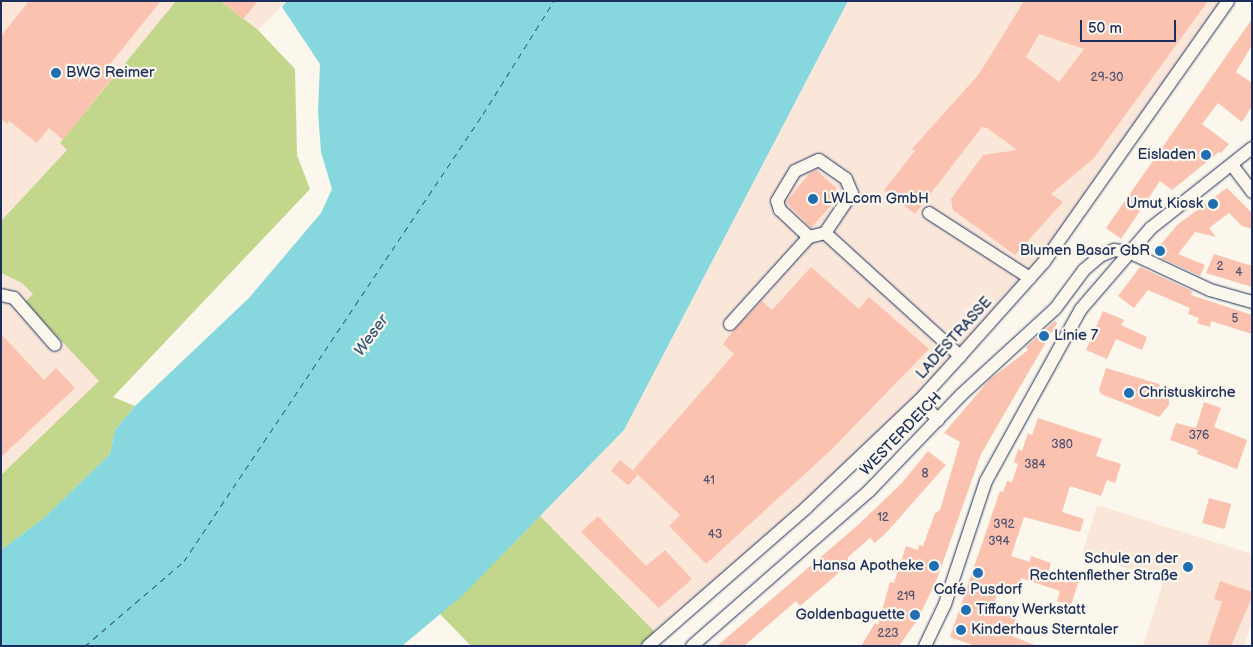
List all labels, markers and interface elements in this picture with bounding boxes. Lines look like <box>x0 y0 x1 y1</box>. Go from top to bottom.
scale bar <box>1083 10 1179 42</box>
text: 50 m <box>1088 19 1122 38</box>
place label: BWG Reimer <box>66 64 154 82</box>
marker: BWG Reimer <box>50 67 62 79</box>
house number: 29-30 <box>1091 71 1123 85</box>
place label: Eisladen <box>1138 146 1196 164</box>
marker: Eisladen <box>1200 149 1212 161</box>
place label: LWLcom GmbH <box>823 190 929 208</box>
marker: LWLcom GmbH <box>807 193 819 205</box>
place label: Umut Kiosk <box>1126 195 1203 213</box>
marker: Umut Kiosk <box>1207 198 1219 210</box>
place label: Blumen Basar GbR <box>1020 242 1150 260</box>
marker: Blumen Basar GbR <box>1154 245 1166 257</box>
house number: 2 <box>1216 260 1224 274</box>
house number: 4 <box>1235 266 1243 280</box>
street label: LADESTRASSE <box>912 293 996 383</box>
water label: Weser <box>351 312 393 360</box>
house number: 5 <box>1232 312 1238 326</box>
place label: Linie 7 <box>1054 327 1098 345</box>
marker: Linie 7 <box>1038 330 1050 342</box>
place label: Christuskirche <box>1139 384 1236 402</box>
marker: Christuskirche <box>1123 387 1135 399</box>
street label: WESTERDEICH <box>857 389 945 479</box>
house number: 376 <box>1189 429 1209 443</box>
house number: 380 <box>1051 438 1073 452</box>
house number: 384 <box>1024 458 1046 472</box>
house number: 8 <box>922 467 928 481</box>
house number: 41 <box>703 474 715 488</box>
house number: 12 <box>877 511 889 525</box>
house number: 392 <box>993 518 1015 532</box>
house number: 43 <box>708 528 722 542</box>
house number: 394 <box>988 535 1010 549</box>
place label: Schule an der Rechtenflether Straße <box>1029 549 1178 584</box>
place label: Hansa Apotheke <box>812 557 924 575</box>
marker: Hansa Apotheke <box>928 560 940 572</box>
marker: Schule an der Rechtenflether Straße <box>1182 561 1194 573</box>
marker: Café Pusdorf <box>972 567 984 579</box>
place label: Café Pusdorf <box>934 581 1022 599</box>
house number: 219 <box>897 590 915 604</box>
place label: Tiffany Werkstatt <box>976 601 1087 619</box>
marker: Tiffany Werkstatt <box>960 604 972 616</box>
place label: Goldenbaguette <box>795 606 905 624</box>
marker: Goldenbaguette <box>909 609 921 621</box>
place label: Kinderhaus Sterntaler <box>971 621 1118 639</box>
marker: Kinderhaus Sterntaler <box>955 624 967 636</box>
house number: 223 <box>877 627 899 641</box>

